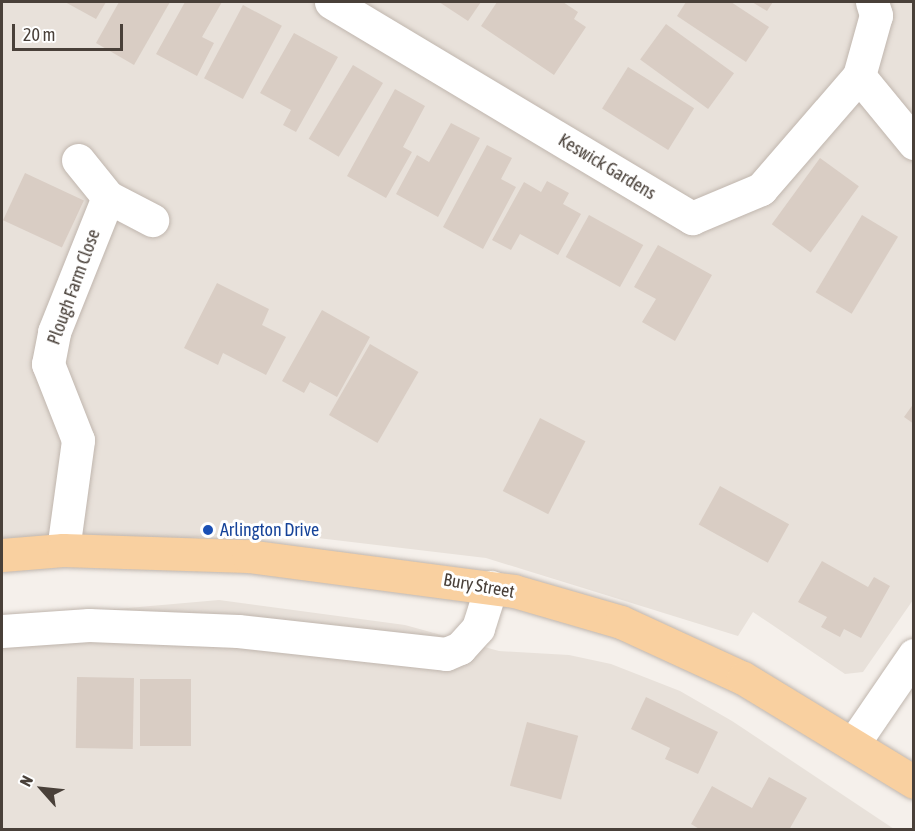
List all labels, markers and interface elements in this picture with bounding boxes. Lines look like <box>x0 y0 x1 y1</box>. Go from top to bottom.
scale bar <box>15 12 126 50</box>
text: 20 m <box>23 24 55 45</box>
street label: Keswick Gardens <box>554 129 660 205</box>
street label: Plough Farm Close <box>43 226 105 348</box>
place label: Arlington Drive <box>220 519 319 541</box>
marker: Arlington Drive <box>201 523 215 537</box>
street label: Bury Street <box>442 569 516 603</box>
north arrow <box>12 759 72 819</box>
text: N <box>16 773 36 789</box>

